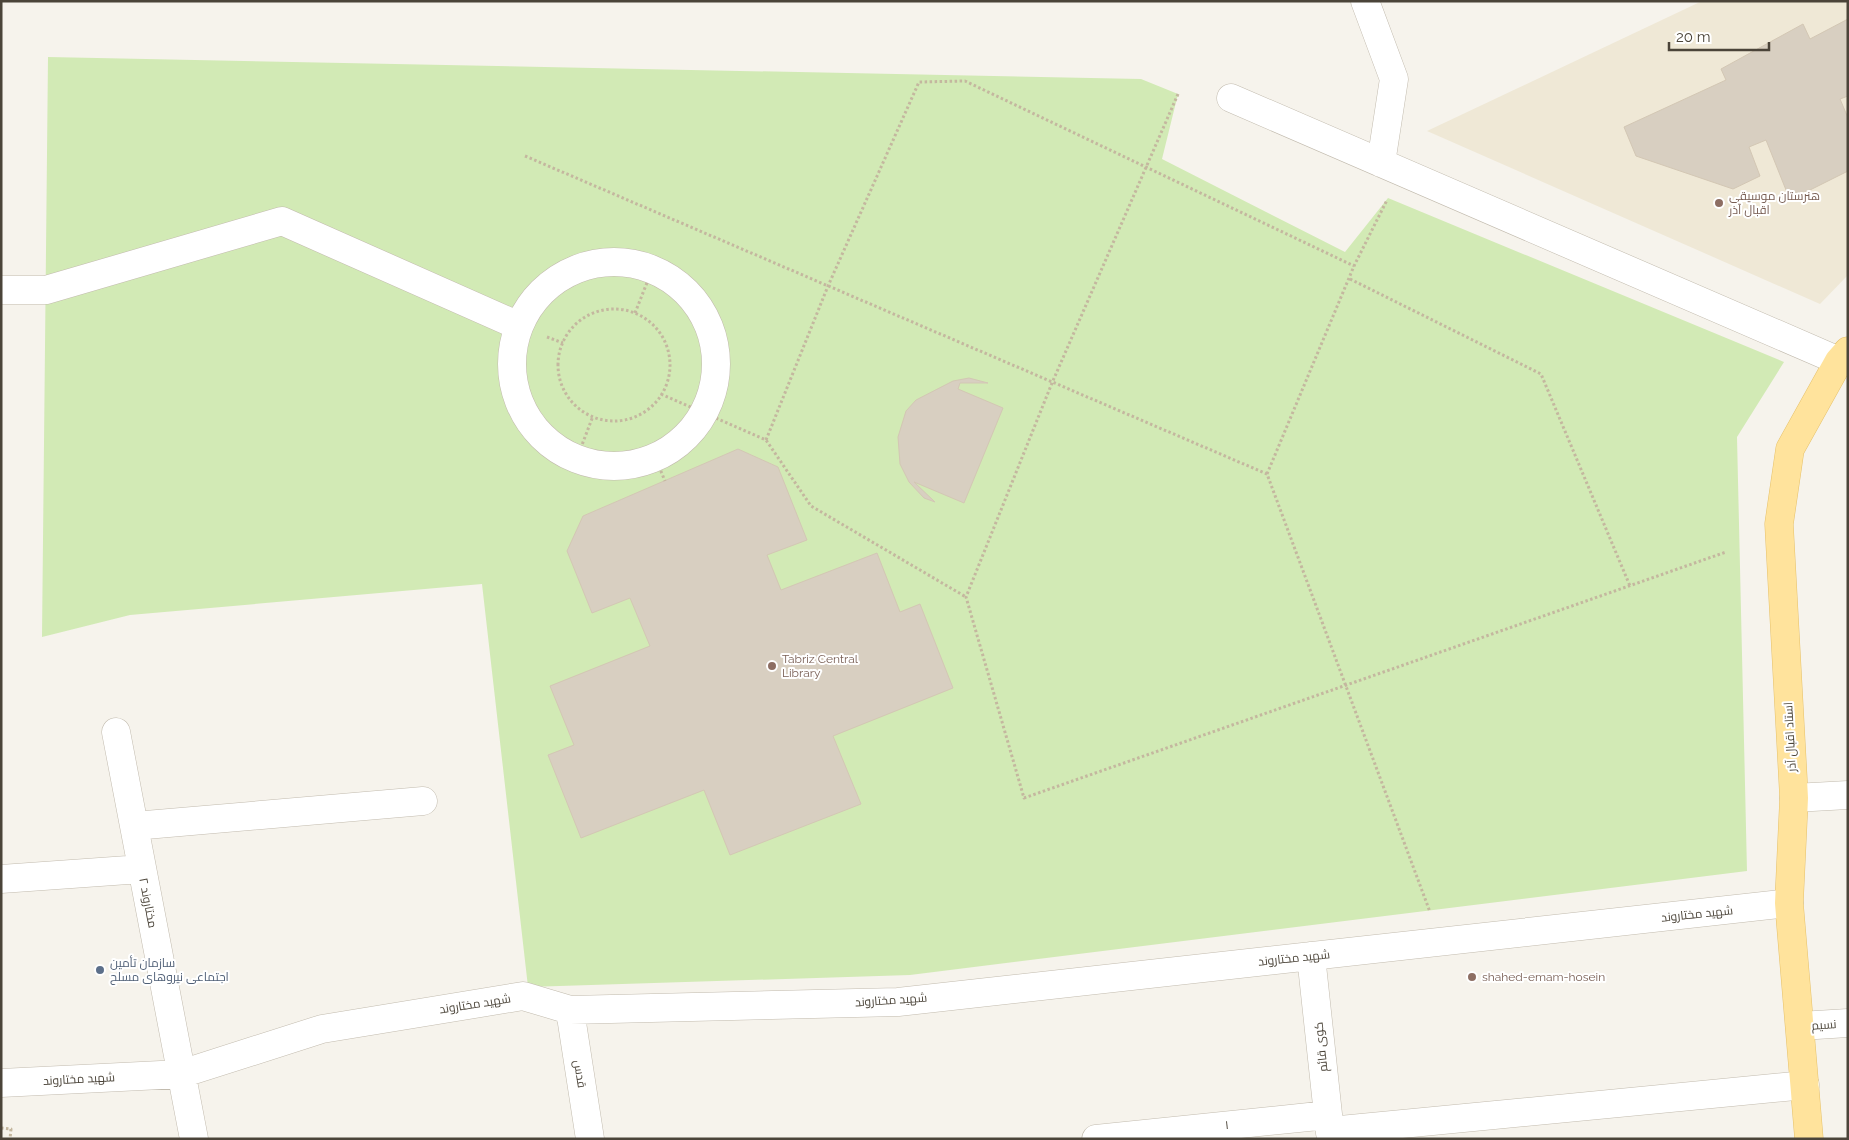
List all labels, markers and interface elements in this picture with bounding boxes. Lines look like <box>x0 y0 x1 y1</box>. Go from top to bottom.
scale bar <box>1669 20 1769 52</box>
text: 20 m <box>1676 28 1711 46</box>
place label: هنرستان موسیقی اقبال آذر <box>1728 189 1820 217</box>
marker: هنرستان موسیقی اقبال آذر <box>1713 197 1725 209</box>
place label: Tabriz Central Library <box>782 652 859 680</box>
marker: Tabriz Central Library <box>766 660 778 672</box>
street label: استاد اقبال آذر <box>1781 702 1799 773</box>
street label: مختاروند ۲ <box>136 877 160 929</box>
street label: شهید مختاروند <box>1660 903 1734 925</box>
street label: شهید مختاروند <box>1257 947 1331 969</box>
place label: سازمان تأمین اجتماعی نیروهای مسلح <box>110 955 229 985</box>
marker: سازمان تأمین اجتماعی نیروهای مسلح <box>94 964 106 976</box>
place label: shahed-emam-hosein <box>1482 970 1605 984</box>
marker: shahed-emam-hosein <box>1466 971 1478 983</box>
street label: شهید مختاروند <box>855 990 928 1010</box>
street label: شهید مختاروند <box>438 991 512 1017</box>
street label: نسیم <box>1811 1017 1837 1034</box>
street label: کوی قائم <box>1311 1021 1332 1073</box>
street label: قدس <box>571 1059 589 1089</box>
street label: شهید مختاروند <box>43 1070 115 1088</box>
street label: ۱ <box>1224 1118 1230 1132</box>

